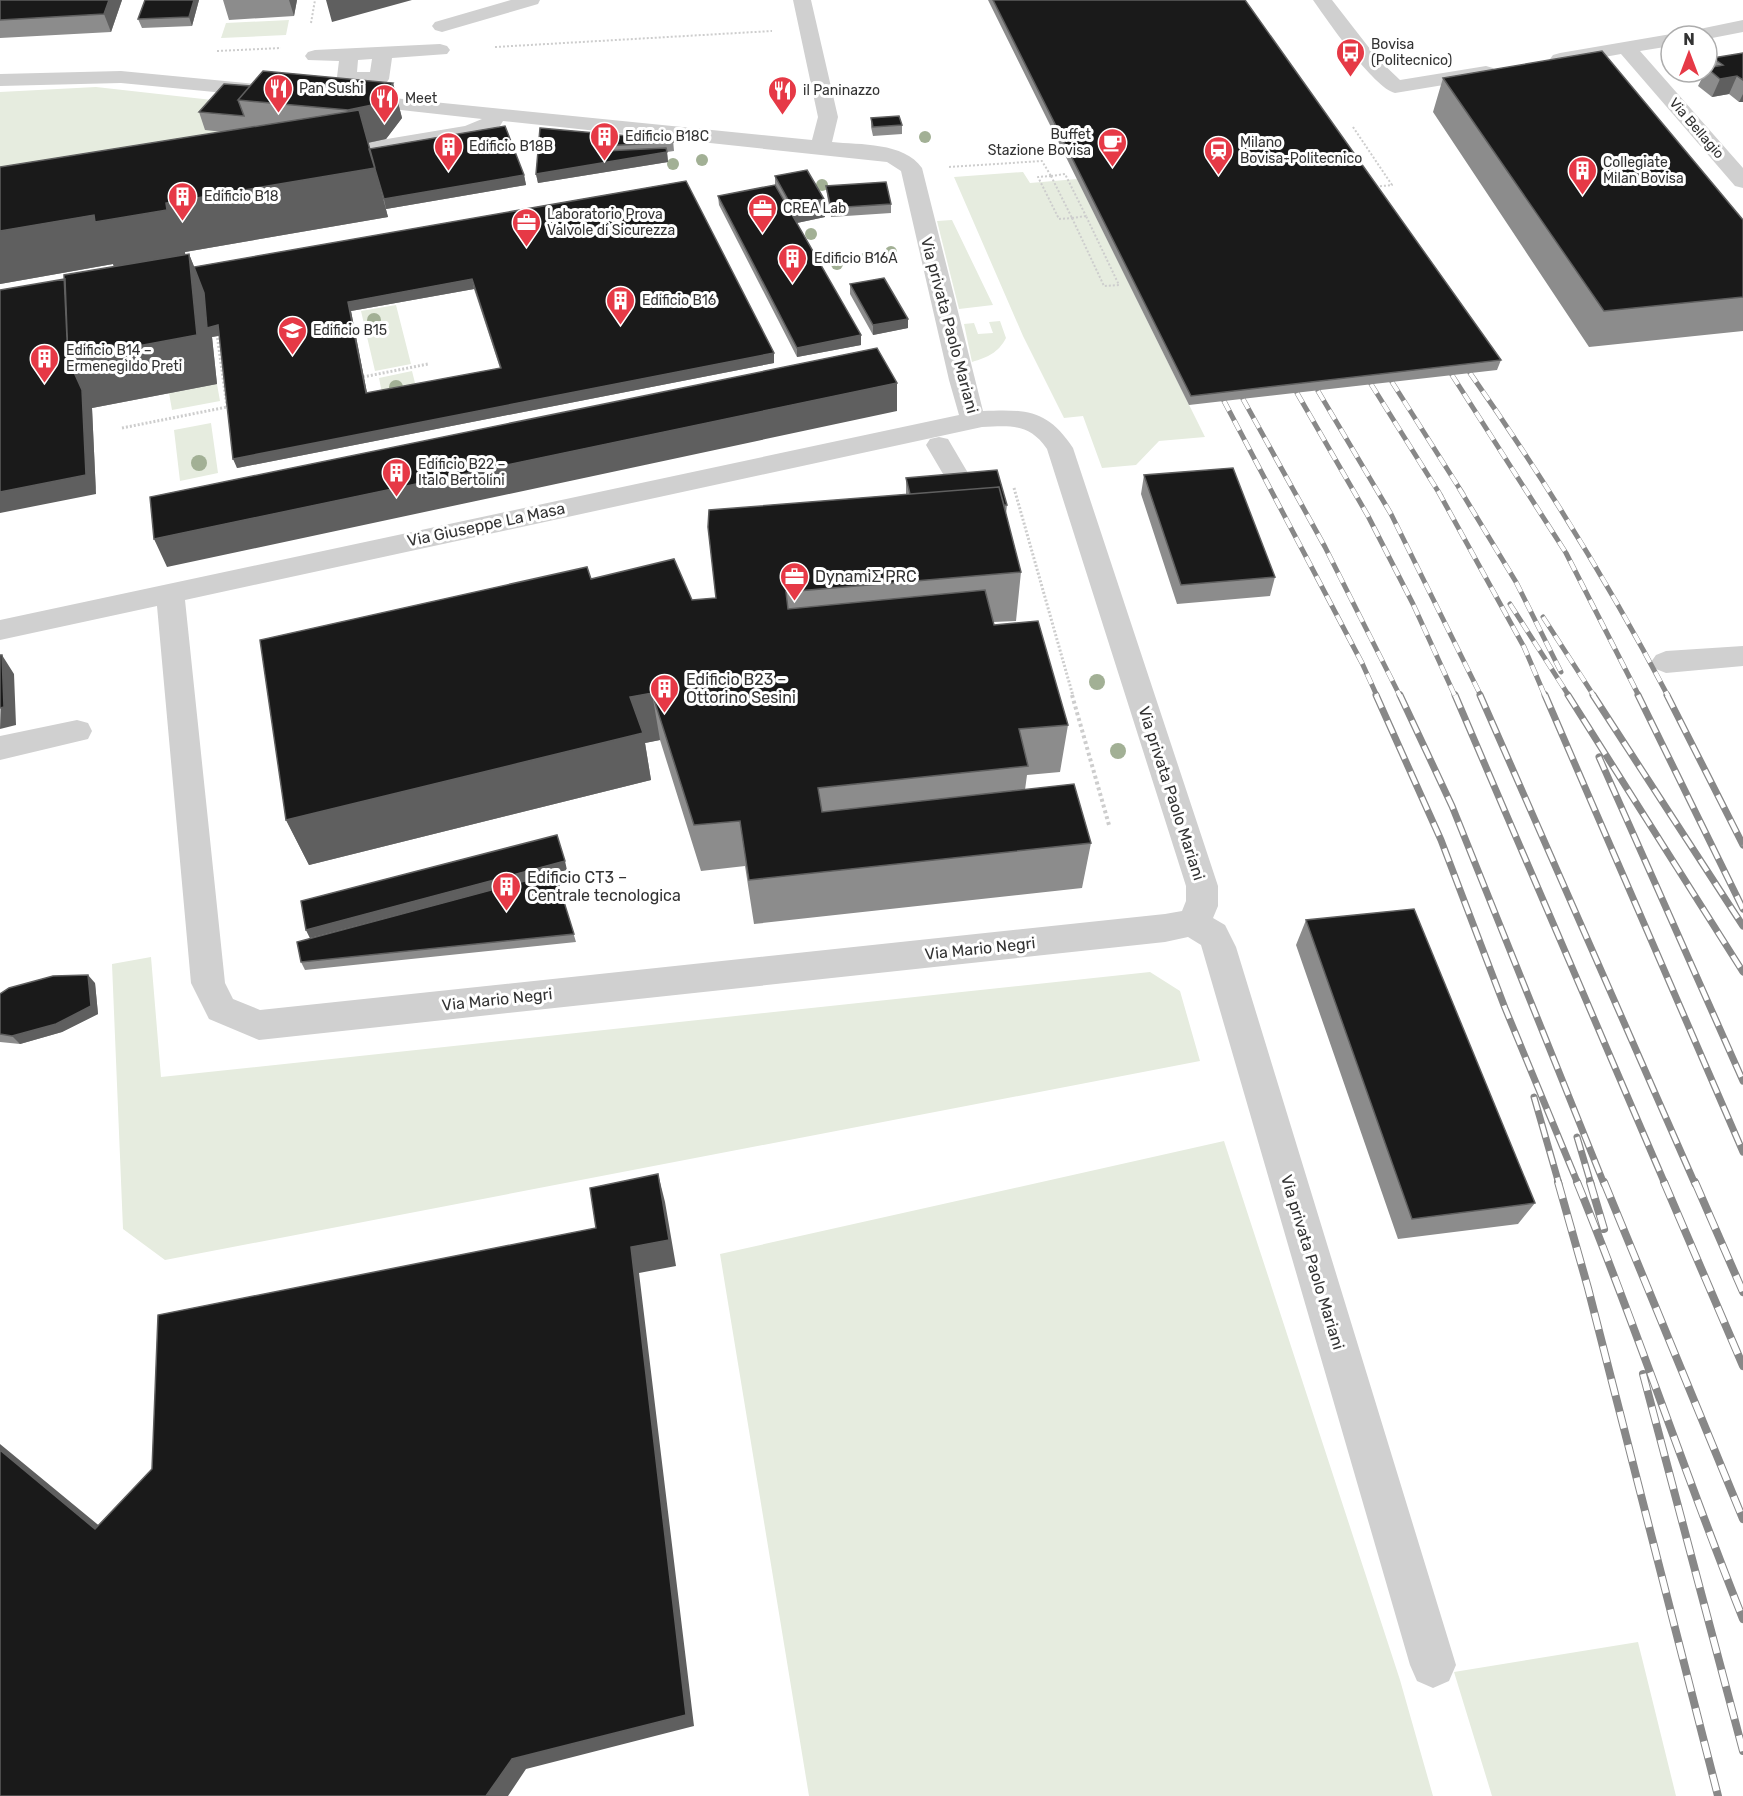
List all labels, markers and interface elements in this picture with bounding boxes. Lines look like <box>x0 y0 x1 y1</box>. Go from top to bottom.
north arrow <box>1659 24 1719 84</box>
text: N <box>1683 30 1695 49</box>
bus stop icon: Bovisa (Politecnico) <box>1334 36 1366 78</box>
place label: Bovisa (Politecnico) <box>1371 36 1452 69</box>
restaurant icon: Pan Sushi <box>262 72 294 114</box>
restaurant icon: il Paninazzo <box>766 74 798 116</box>
place label: Pan Sushi <box>299 80 364 97</box>
restaurant icon: Meet <box>368 82 400 124</box>
place label: il Paninazzo <box>803 82 880 99</box>
place label: Meet <box>405 90 438 107</box>
street label: Via Bellagio <box>1666 94 1728 162</box>
building icon: Edificio B18C <box>588 120 620 162</box>
place label: Buffet Stazione Bovisa <box>988 126 1092 159</box>
cafe icon: Buffet Stazione Bovisa <box>1096 126 1128 168</box>
place label: Edificio B18C <box>625 128 709 145</box>
building icon: Edificio B18B <box>432 130 464 172</box>
station icon: Milano Bovisa-Politecnico <box>1203 134 1235 176</box>
place label: Milano Bovisa-Politecnico <box>1240 134 1362 167</box>
place label: Edificio B18B <box>469 138 553 155</box>
building icon: Collegiate Milan Bovisa <box>1566 154 1598 196</box>
place label: Collegiate Milan Bovisa <box>1603 154 1684 187</box>
building icon: Edificio B18 <box>167 180 199 222</box>
place label: Edificio B18 <box>204 188 279 205</box>
office icon: CREA Lab <box>746 192 778 234</box>
place label: CREA Lab <box>783 200 846 217</box>
office icon: Laboratorio Prova Valvole di Sicurezza <box>510 206 542 248</box>
place label: Laboratorio Prova Valvole di Sicurezza <box>547 206 675 239</box>
street label: Via privata Paolo Mariani <box>917 235 982 415</box>
building icon: Edificio B16A <box>777 242 809 284</box>
place label: Edificio B16A <box>814 250 898 267</box>
building icon: Edificio B16 <box>605 284 637 326</box>
place label: Edificio B16 <box>642 292 716 309</box>
school or university icon: Edificio B15 <box>276 314 308 356</box>
place label: Edificio B15 <box>313 322 387 339</box>
building icon: Edificio B14 – Ermenegildo Preti <box>29 342 61 384</box>
place label: Edificio B14 – Ermenegildo Preti <box>66 342 182 375</box>
building icon: Edificio B22 – Italo Bertolini <box>381 456 413 498</box>
place label: Edificio B22 – Italo Bertolini <box>418 456 506 489</box>
street label: Via Giuseppe La Masa <box>405 498 567 551</box>
office icon: DynamiΣ PRC <box>778 560 810 602</box>
place label: DynamiΣ PRC <box>815 567 917 586</box>
place label: Edificio B23 – Ottorino Sesini <box>686 670 796 707</box>
building icon: Edificio B23 – Ottorino Sesini <box>649 672 681 714</box>
street label: Via privata Paolo Mariani <box>1134 704 1209 883</box>
place label: Edificio CT3 – Centrale tecnologica <box>527 868 681 905</box>
building icon: Edificio CT3 – Centrale tecnologica <box>490 870 522 912</box>
street label: Via Mario Negri <box>924 933 1036 964</box>
street label: Via Mario Negri <box>441 984 553 1015</box>
street label: Via privata Paolo Mariani <box>1277 1172 1348 1352</box>

